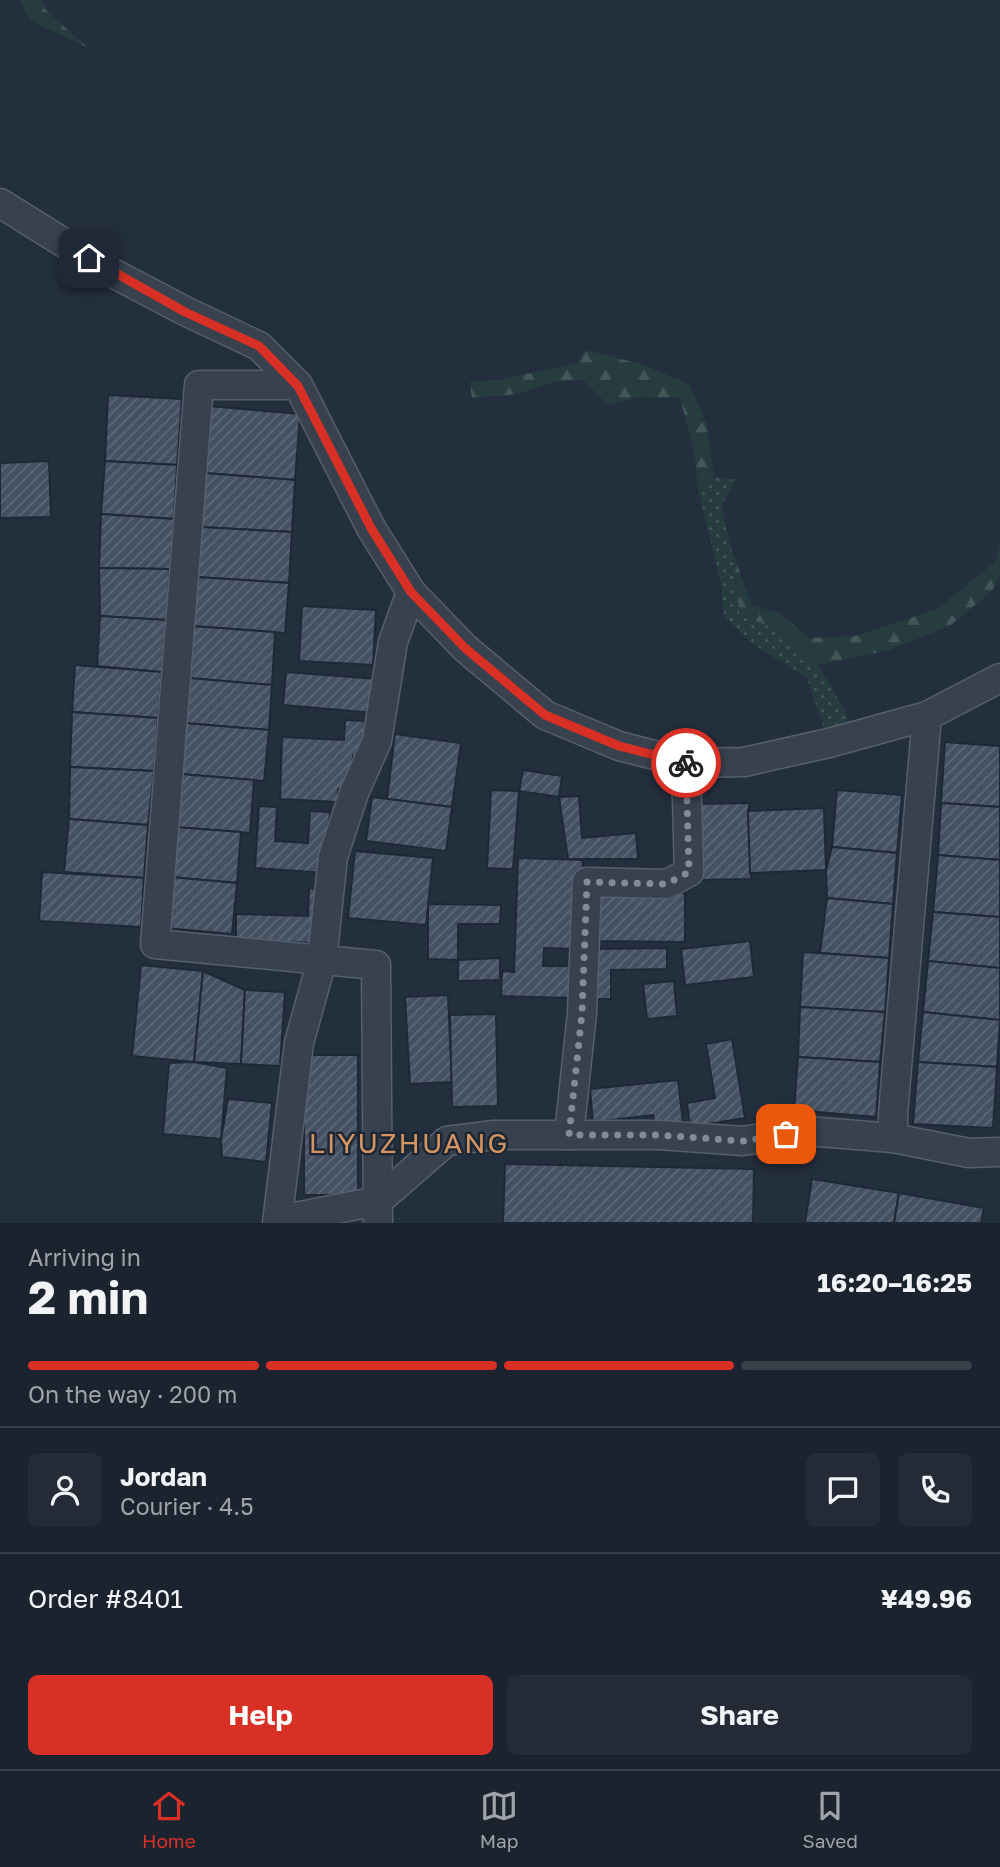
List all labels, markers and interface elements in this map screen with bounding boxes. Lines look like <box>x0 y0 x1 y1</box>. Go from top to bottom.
pin <box>59 228 119 288</box>
icon: home <box>70 239 108 277</box>
courier <box>651 728 721 798</box>
icon: bike <box>667 744 705 782</box>
pin <box>756 1104 816 1164</box>
icon: bag <box>767 1115 805 1153</box>
district label: LIYUZHUANG <box>309 1126 509 1159</box>
text: Arriving in <box>28 1243 141 1271</box>
text: 16:20–16:25 <box>817 1267 972 1298</box>
text: 2 min <box>28 1269 148 1324</box>
text: On the way · 200 m <box>28 1380 237 1408</box>
button: person <box>28 1453 102 1527</box>
button: chat <box>806 1453 880 1527</box>
button: phone <box>898 1453 972 1527</box>
text: Jordan <box>120 1461 207 1492</box>
text: Courier · 4.5 <box>120 1492 253 1520</box>
text: Order #8401 <box>28 1583 183 1614</box>
text: ¥49.96 <box>881 1583 972 1614</box>
button: Help <box>28 1675 493 1755</box>
button: Share <box>507 1675 972 1755</box>
tab: Home <box>142 1787 196 1852</box>
tab: Map <box>480 1787 518 1852</box>
tab: Saved <box>802 1787 858 1852</box>

